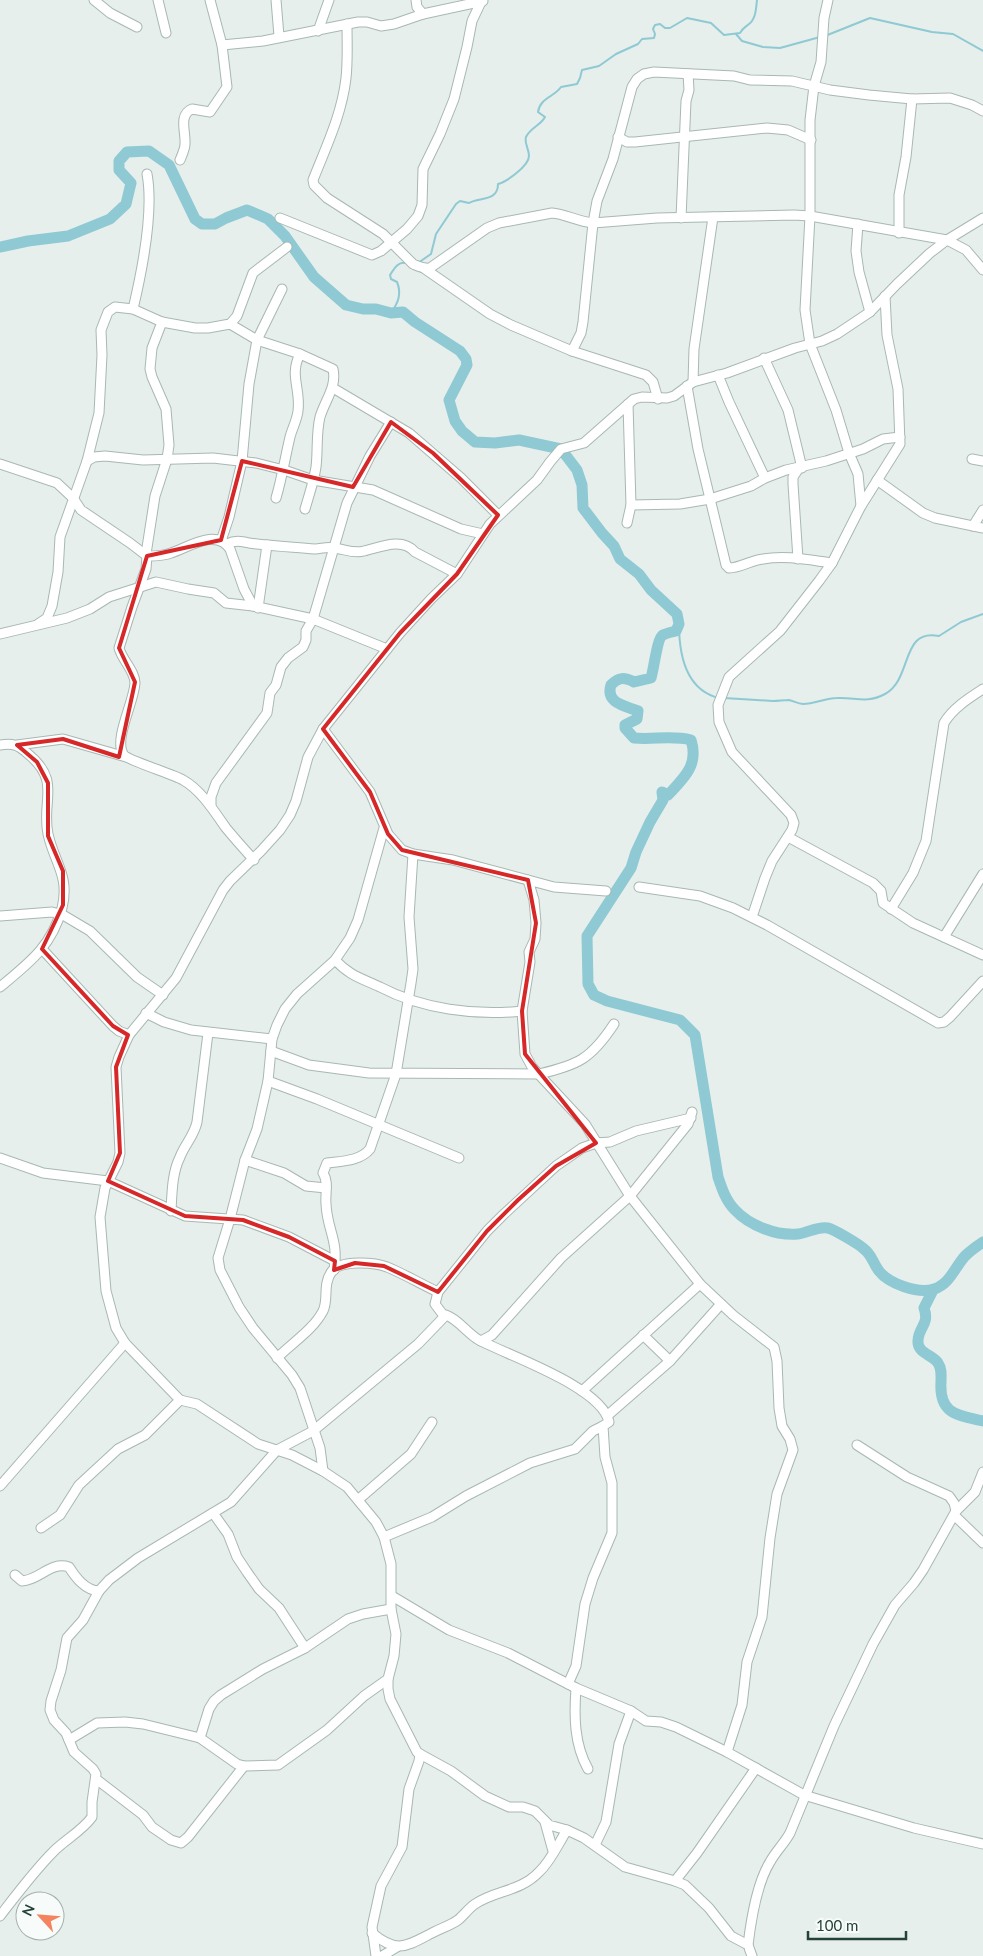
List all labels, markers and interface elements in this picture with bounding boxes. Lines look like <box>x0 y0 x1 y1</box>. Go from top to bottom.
north arrow <box>15 1891 65 1941</box>
text: N <box>18 1902 38 1919</box>
scale bar <box>808 1908 906 1940</box>
text: 100 m <box>816 1916 858 1934</box>

